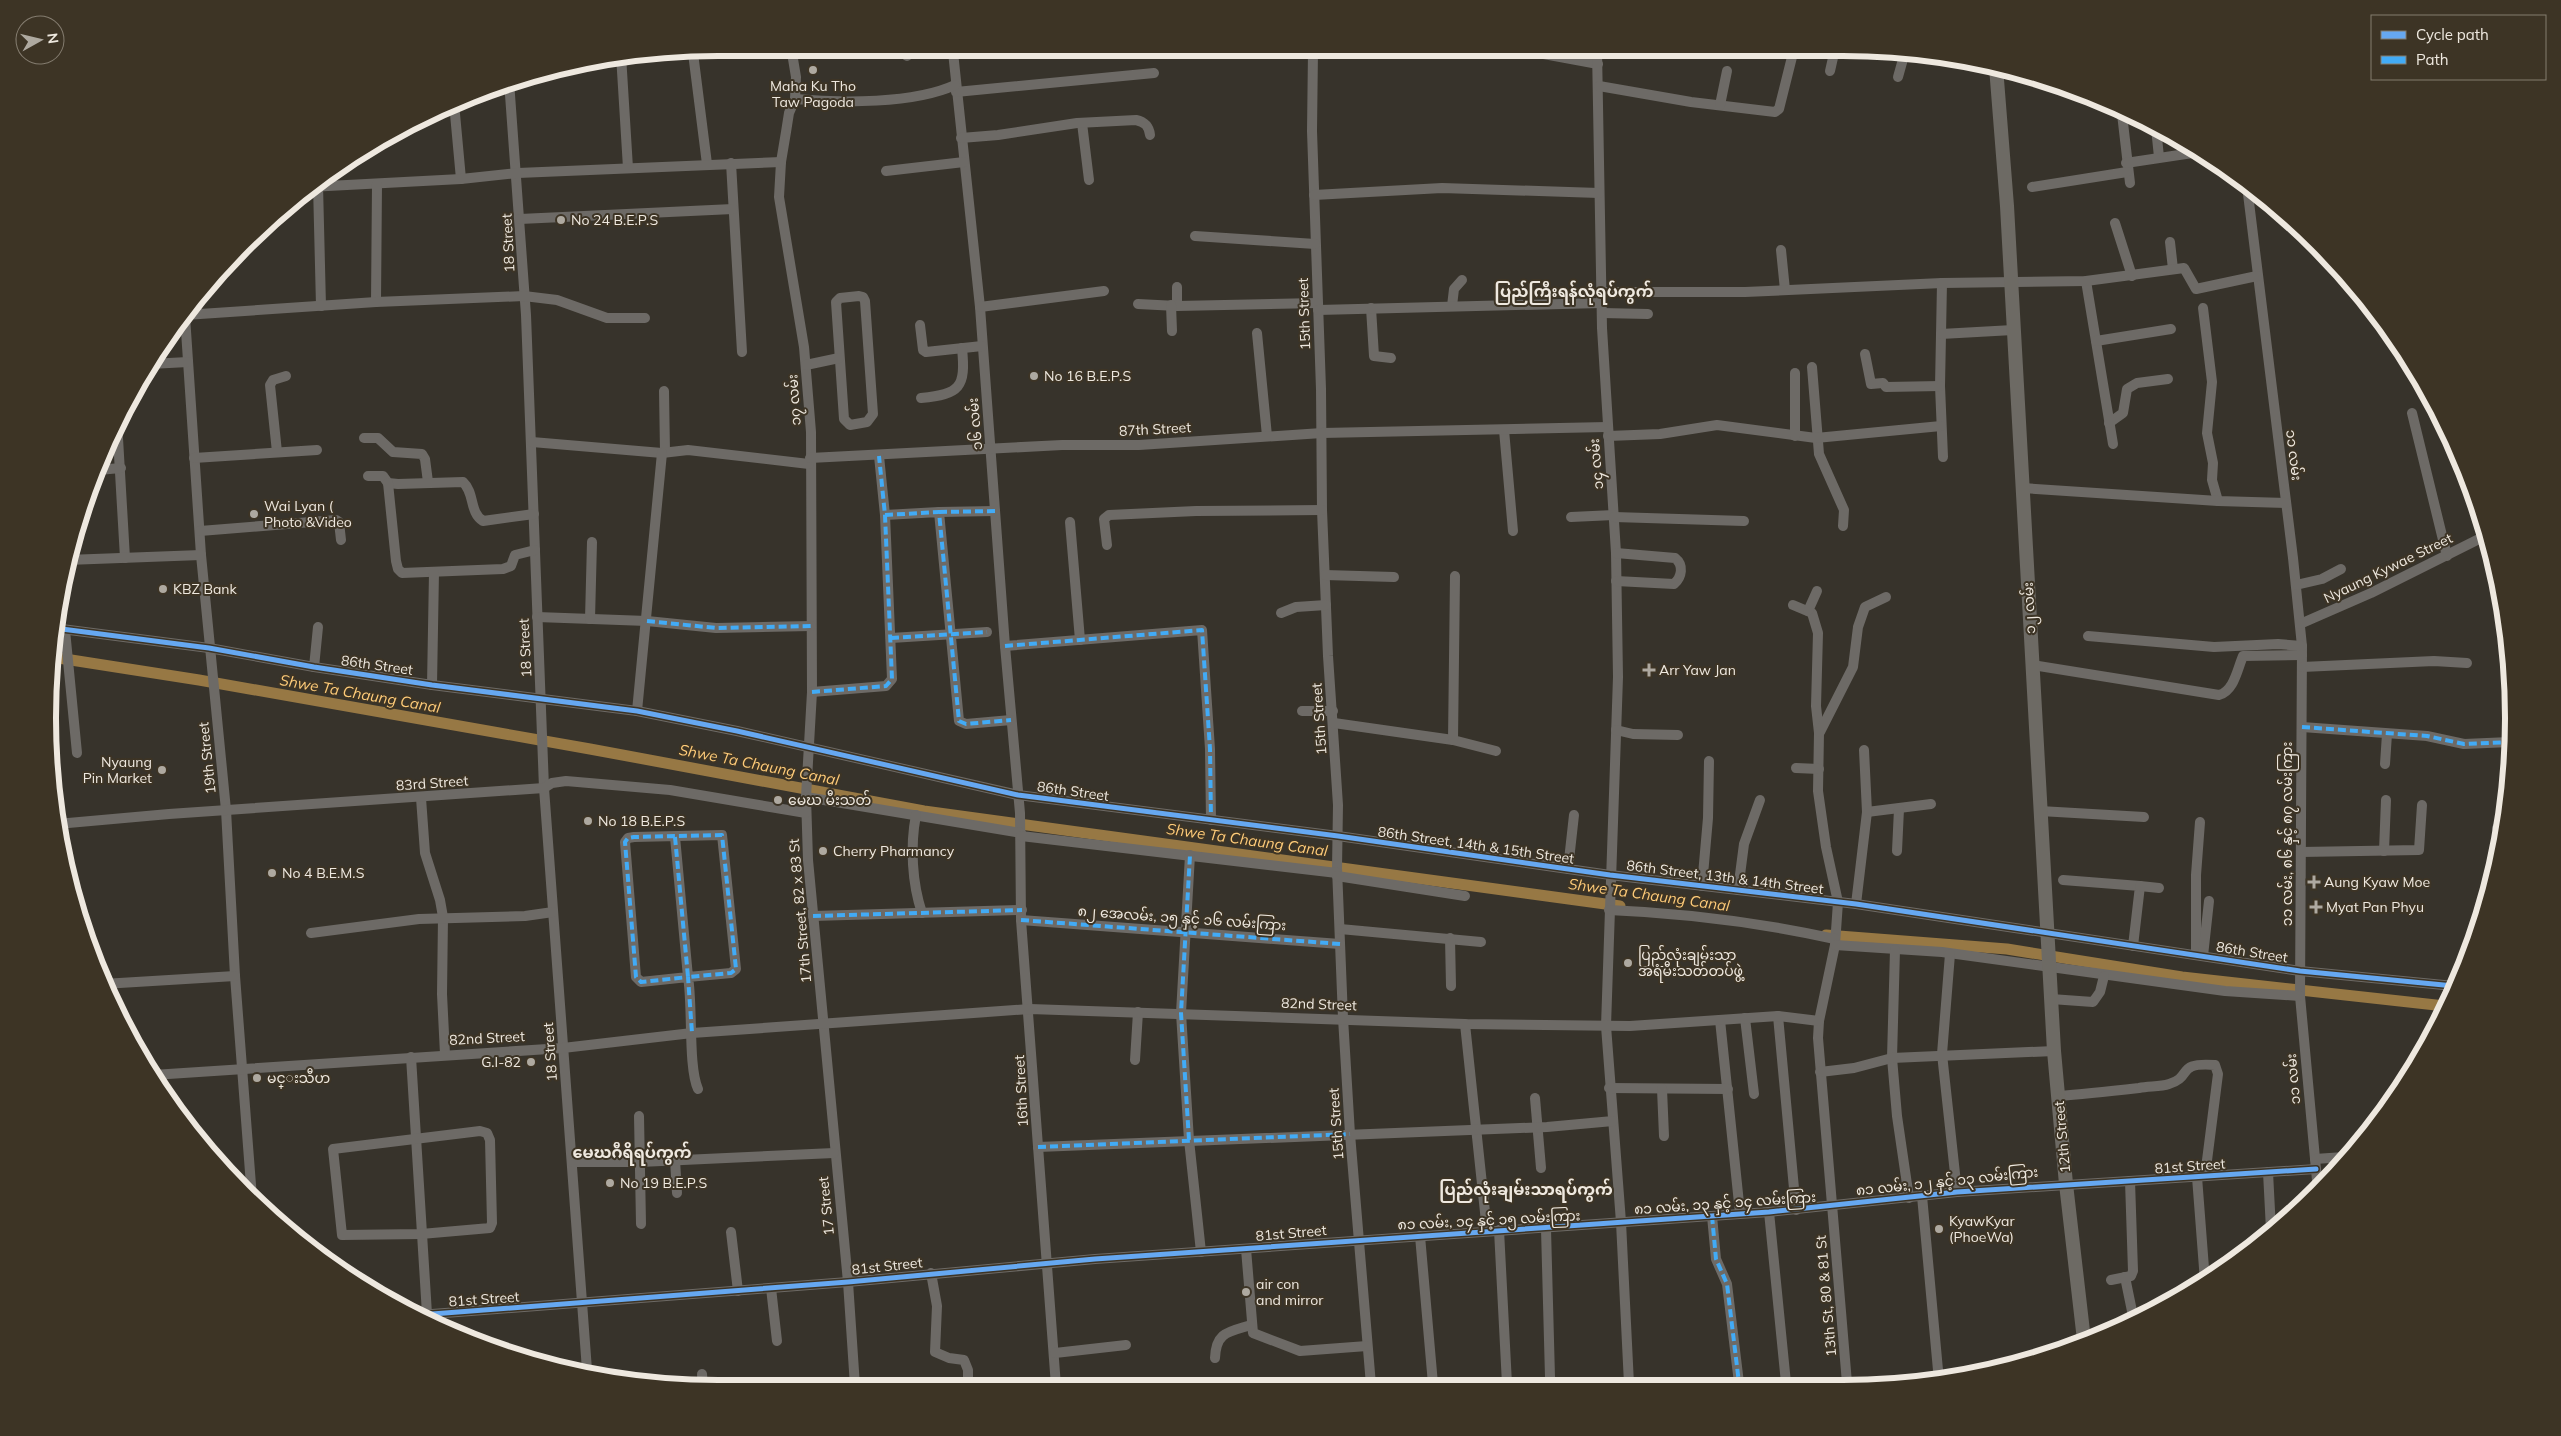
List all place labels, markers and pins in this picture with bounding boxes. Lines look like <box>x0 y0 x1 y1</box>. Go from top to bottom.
marker: Maha Ku Tho Taw Pagoda <box>807 64 819 76</box>
place label: Maha Ku Tho Taw Pagoda <box>770 77 856 111</box>
place label: No 24 B.E.P.S <box>571 211 658 229</box>
marker: No 24 B.E.P.S <box>555 214 567 226</box>
place label: No 16 B.E.P.S <box>1044 367 1131 385</box>
marker: No 16 B.E.P.S <box>1028 370 1040 382</box>
place label: Wai Lyan ( Photo &Video <box>264 497 352 531</box>
marker: Wai Lyan ( Photo &Video <box>248 508 260 520</box>
place label: KBZ Bank <box>173 580 238 598</box>
marker: KBZ Bank <box>157 583 169 595</box>
place label: Arr Yaw Jan <box>1659 661 1736 679</box>
marker: Arr Yaw Jan <box>1643 664 1655 676</box>
place label: Nyaung Pin Market <box>83 753 152 787</box>
marker: Nyaung Pin Market <box>156 764 168 776</box>
place label: မေဃ မီးသတ် <box>788 790 871 809</box>
marker: မေဃ မီးသတ် <box>772 794 784 806</box>
place label: No 18 B.E.P.S <box>598 812 685 830</box>
marker: No 18 B.E.P.S <box>582 815 594 827</box>
place label: Cherry Pharmancy <box>833 842 955 860</box>
marker: Cherry Pharmancy <box>817 845 829 857</box>
place label: No 4 B.E.M.S <box>282 864 365 882</box>
marker: No 4 B.E.M.S <box>266 867 278 879</box>
place label: Aung Kyaw Moe <box>2324 873 2430 891</box>
marker: Aung Kyaw Moe <box>2308 876 2320 888</box>
place label: Myat Pan Phyu <box>2326 898 2424 916</box>
marker: Myat Pan Phyu <box>2310 901 2322 913</box>
place label: ပြည်လုံးချမ်းသာ အရံမီးသတ်တပ်ဖွဲ့ <box>1638 945 1745 983</box>
marker: ပြည်လုံးချမ်းသာ အရံမီးသတ်တပ်ဖွဲ့ <box>1622 957 1634 969</box>
place label: G.I-82 <box>481 1053 521 1071</box>
marker: G.I-82 <box>525 1056 537 1068</box>
place label: မင္းသီဟ <box>267 1068 330 1089</box>
marker: မင္းသီဟ <box>251 1072 263 1084</box>
place label: No 19 B.E.P.S <box>620 1174 707 1192</box>
marker: No 19 B.E.P.S <box>604 1177 616 1189</box>
place label: KyawKyar (PhoeWa) <box>1949 1212 2015 1246</box>
marker: KyawKyar (PhoeWa) <box>1933 1223 1945 1235</box>
place label: air con and mirror <box>1256 1275 1324 1309</box>
marker: air con and mirror <box>1240 1286 1252 1298</box>

